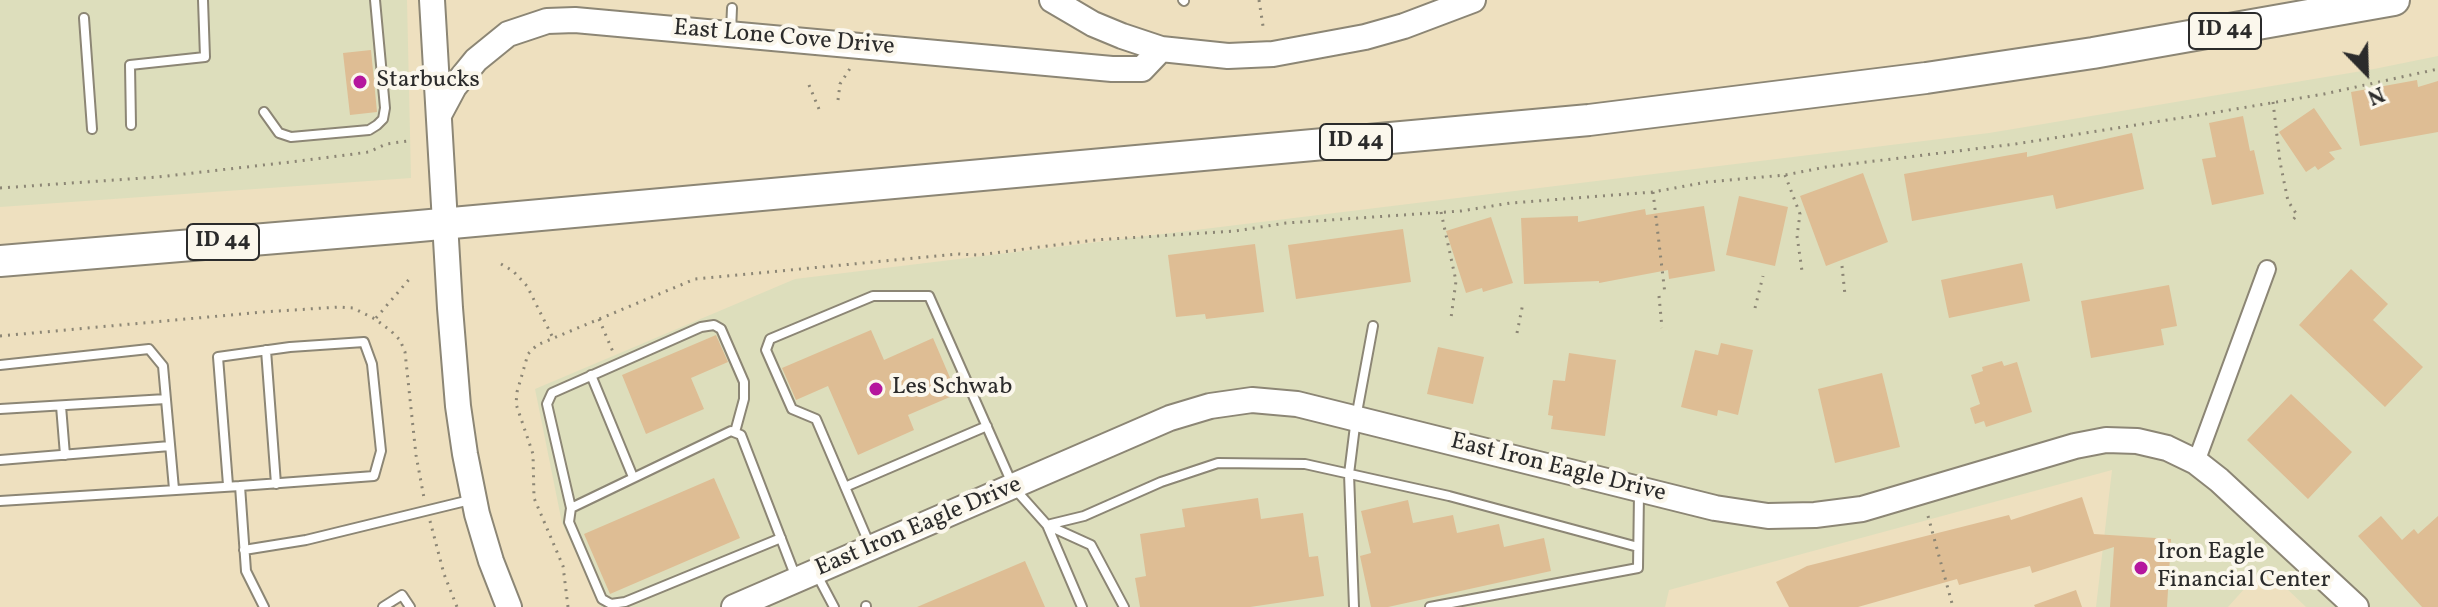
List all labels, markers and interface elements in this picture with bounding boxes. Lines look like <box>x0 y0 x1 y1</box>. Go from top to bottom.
road number: ID 44 <box>2189 13 2261 49</box>
street label: East Lone Cove Drive <box>672 15 896 63</box>
north arrow <box>2326 32 2406 112</box>
place label: Starbucks <box>376 68 480 96</box>
marker: Starbucks <box>351 73 369 91</box>
text: N <box>2362 77 2389 112</box>
road number: ID 44 <box>1320 124 1392 160</box>
road number: ID 44 <box>187 224 259 260</box>
place label: Les Schwab <box>892 375 1012 403</box>
marker: Les Schwab <box>867 380 885 398</box>
street label: East Iron Eagle Drive <box>1447 428 1669 510</box>
street label: East Iron Eagle Drive <box>812 472 1026 584</box>
place label: Iron Eagle Financial Center <box>2157 540 2330 596</box>
marker: Iron Eagle Financial Center <box>2132 559 2150 577</box>

